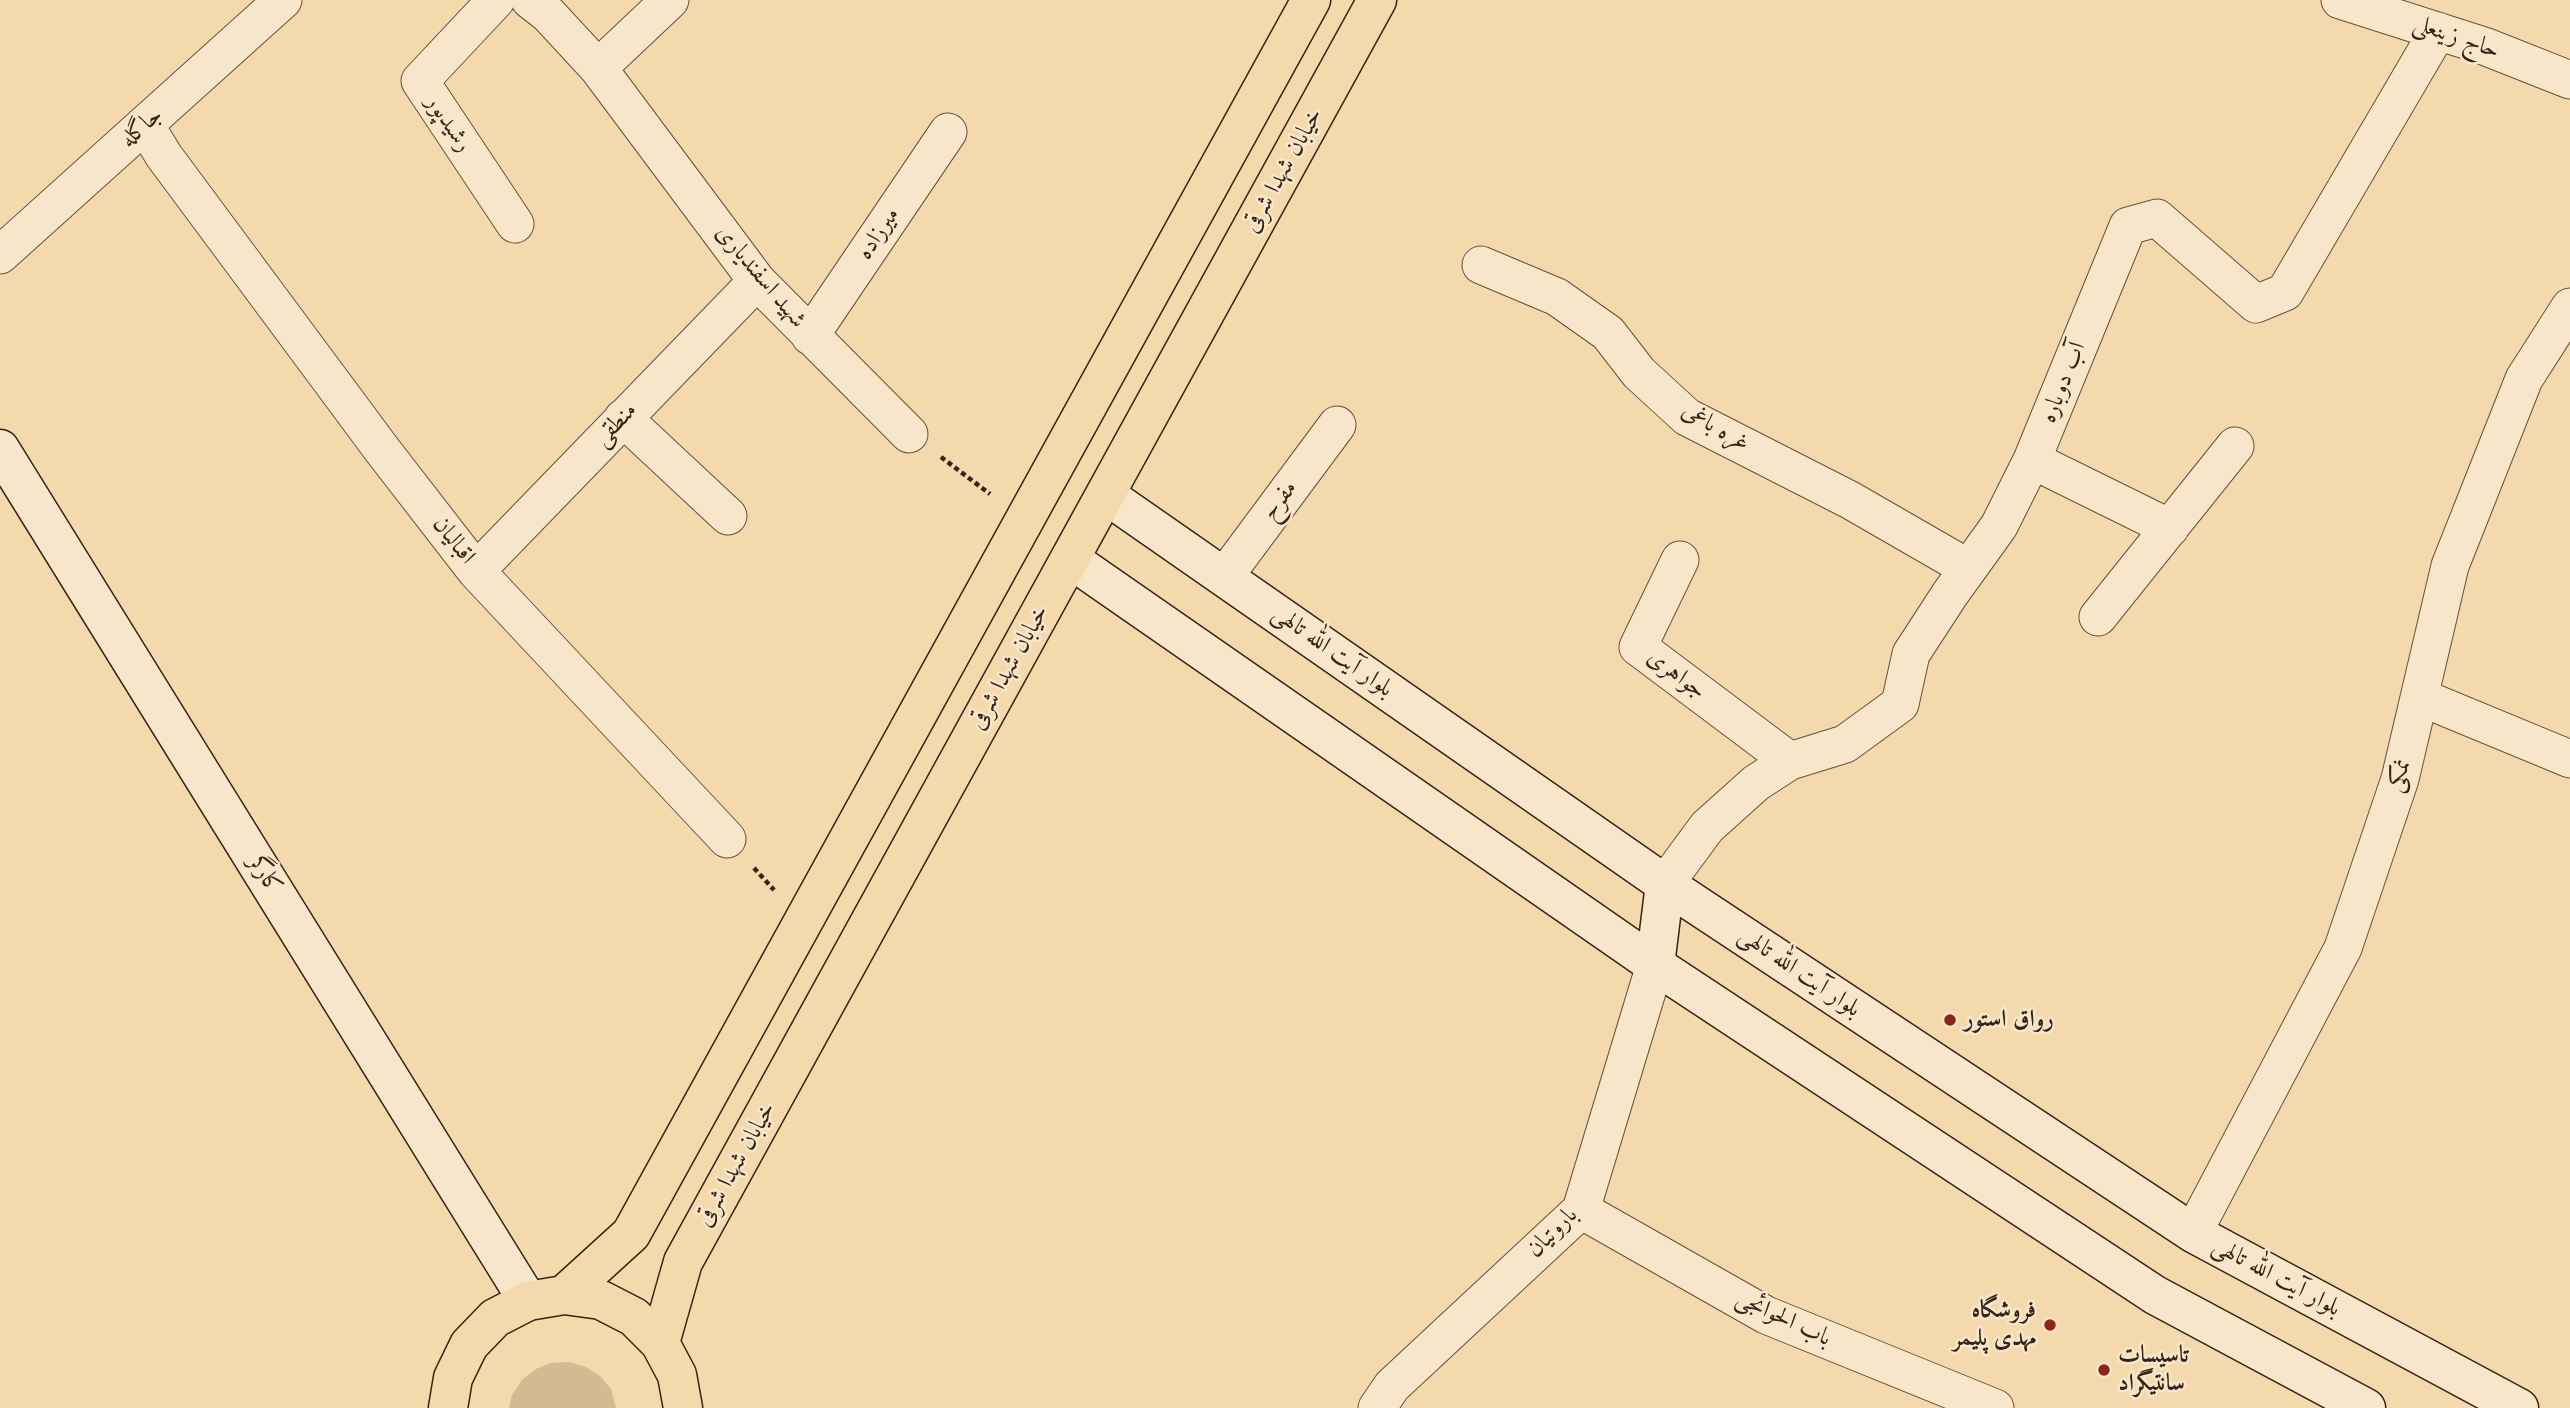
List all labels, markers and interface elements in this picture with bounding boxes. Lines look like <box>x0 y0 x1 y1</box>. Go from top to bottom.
street label: حاج زینعلی <box>2409 10 2503 66</box>
street label: رشیدپور <box>419 90 477 158</box>
street label: جاگله <box>115 101 169 155</box>
street label: خیابان شهدا شرقی <box>1238 104 1330 238</box>
street label: میرزاده <box>851 202 907 266</box>
street label: شهید اسفندیاری <box>708 220 812 334</box>
street label: آب دوباره <box>2035 338 2093 428</box>
street label: منطقی <box>588 397 644 453</box>
street label: غره باغی <box>1676 397 1754 459</box>
street label: مفرح <box>1256 475 1304 527</box>
street label: اقبالیان <box>425 511 481 571</box>
street label: بلوار آیت الله تالهی <box>1266 600 1398 704</box>
street label: خیابان شهدا شرقی <box>964 601 1056 735</box>
street label: جواهری <box>1641 643 1711 707</box>
street label: نمکی <box>2382 756 2418 796</box>
street label: کارگر <box>241 850 287 900</box>
street label: بلوار آیت الله تالهی <box>1732 922 1866 1024</box>
place label: رواق استور <box>1964 1006 2054 1034</box>
marker: رواق استور <box>1942 1012 1958 1028</box>
street label: خیابان شهدا شرقی <box>691 1098 783 1232</box>
street label: باروتیان <box>1522 1202 1584 1264</box>
street label: بلوار آیت الله تالهی <box>2207 1232 2345 1324</box>
street label: باب الحوائجی <box>1731 1284 1835 1354</box>
place label: فروشگاه مهدی پلیمر <box>1953 1297 2036 1353</box>
marker: فروشگاه مهدی پلیمر <box>2042 1317 2058 1333</box>
place label: تاسیسات سانتیگراد <box>2118 1342 2189 1398</box>
marker: تاسیسات سانتیگراد <box>2096 1362 2112 1378</box>

